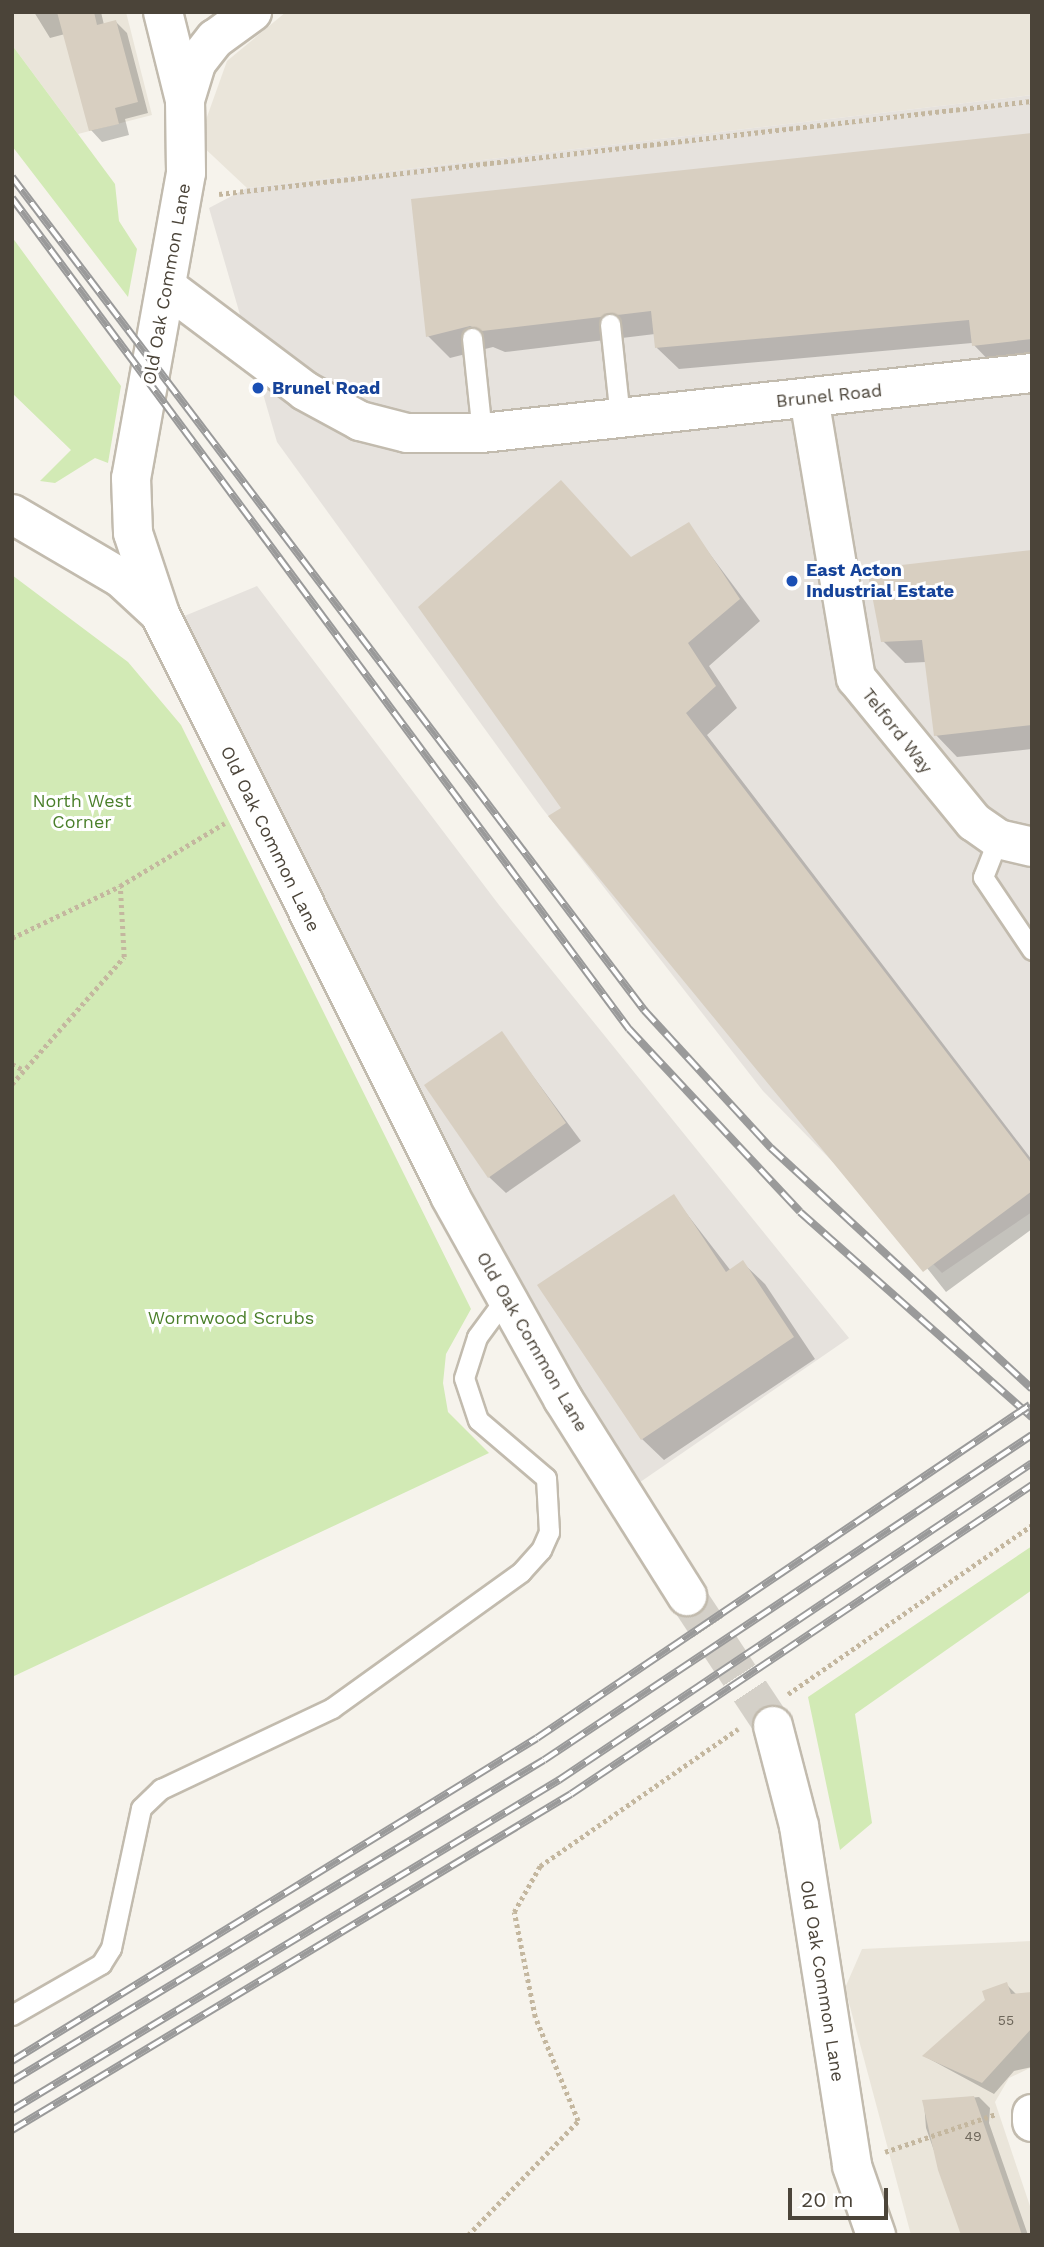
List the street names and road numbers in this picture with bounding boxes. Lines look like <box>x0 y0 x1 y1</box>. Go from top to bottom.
street label: Old Oak Common Lane <box>139 181 195 387</box>
street label: Brunel Road <box>775 380 883 412</box>
street label: Telford Way <box>857 684 937 778</box>
street label: Old Oak Common Lane <box>215 742 325 936</box>
street label: Old Oak Common Lane <box>472 1248 592 1436</box>
street label: Old Oak Common Lane <box>795 1878 849 2084</box>

